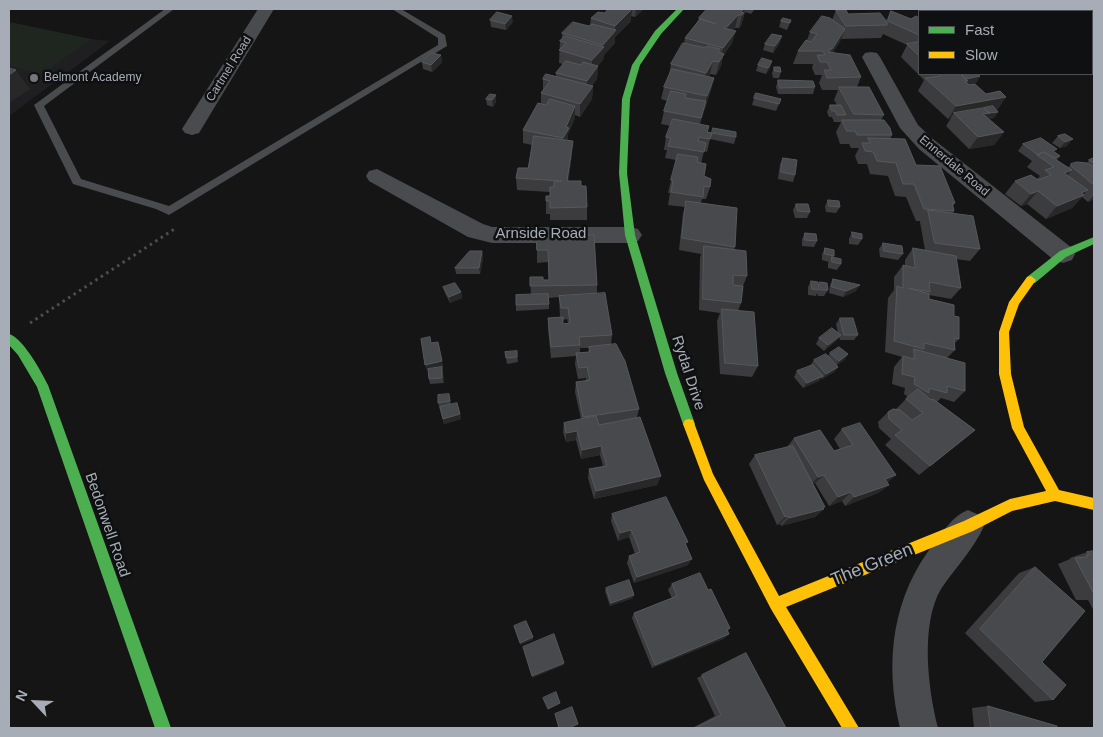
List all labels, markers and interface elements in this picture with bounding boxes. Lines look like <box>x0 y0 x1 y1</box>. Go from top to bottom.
legend <box>918 10 1093 75</box>
text: Fast <box>965 21 994 38</box>
street label: Cartmel Road <box>203 34 255 104</box>
text: Slow <box>965 46 998 63</box>
place label: Belmont Academy <box>44 71 141 85</box>
marker: Belmont Academy <box>28 72 40 84</box>
street label: Ennerdale Road <box>916 133 992 199</box>
street label: Arnside Road <box>496 225 586 243</box>
street label: Rydal Drive <box>667 333 709 413</box>
street label: Bedonwell Road <box>81 470 133 580</box>
street label: The Green <box>828 539 916 591</box>
north arrow <box>10 677 60 727</box>
text: N <box>12 688 31 704</box>

